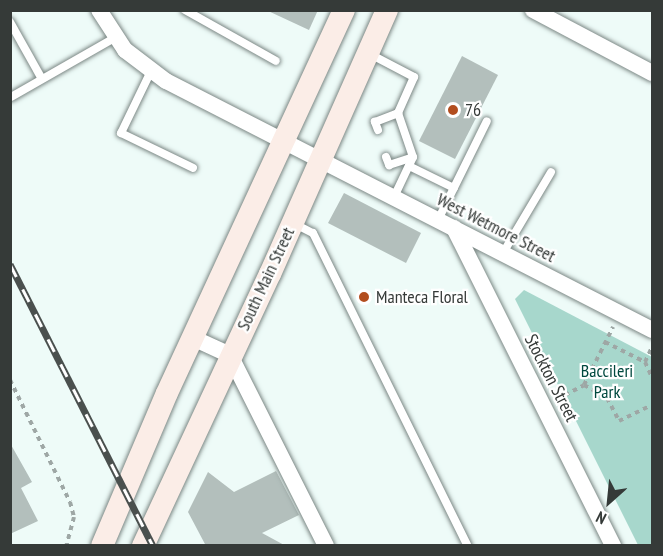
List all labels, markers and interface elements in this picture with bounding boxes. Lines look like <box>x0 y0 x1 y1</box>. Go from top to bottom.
place label: 76 <box>465 99 481 121</box>
marker: 76 <box>446 103 460 117</box>
street label: West Wetmore Street <box>433 189 559 267</box>
street label: South Main Street <box>233 224 299 334</box>
place label: Manteca Floral <box>376 286 468 308</box>
marker: Manteca Floral <box>357 290 371 304</box>
street label: Stockton Street <box>520 331 582 425</box>
park label: Baccileri Park <box>581 361 633 404</box>
north arrow <box>579 472 639 532</box>
text: N <box>592 507 609 529</box>

